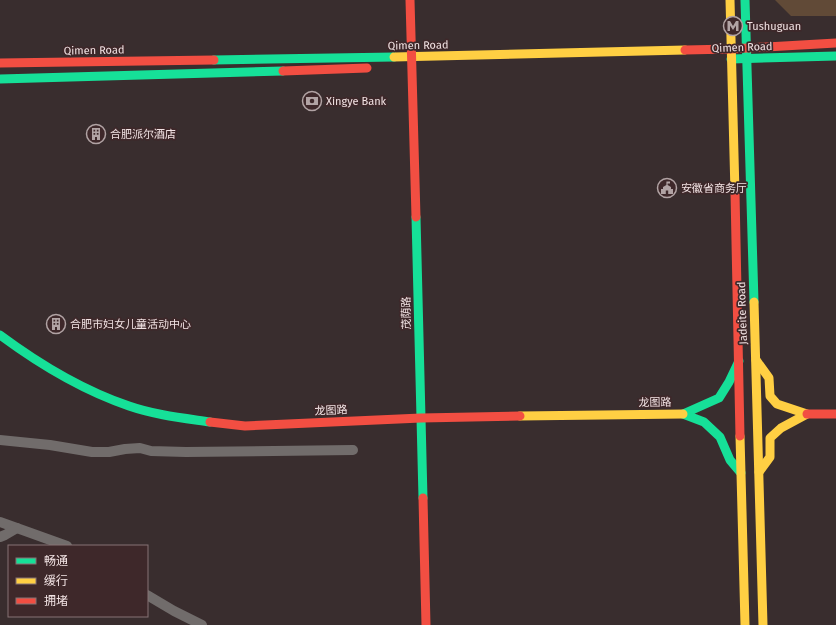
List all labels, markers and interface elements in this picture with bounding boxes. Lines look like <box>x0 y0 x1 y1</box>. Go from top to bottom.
metro station icon: Tushuguan <box>722 15 744 37</box>
place label: Tushuguan <box>747 20 801 33</box>
street label: Qimen Road <box>387 38 449 53</box>
street label: Qimen Road <box>711 40 773 55</box>
street label: Qimen Road <box>63 43 125 58</box>
bank icon: Xingye Bank <box>301 90 323 112</box>
place label: Xingye Bank <box>326 95 387 108</box>
building icon: 合肥派尔酒店 <box>85 123 107 145</box>
place label: 合肥派尔酒店 <box>110 128 176 141</box>
public building icon: 安徽省商务厅 <box>656 177 678 199</box>
place label: 安徽省商务厅 <box>681 182 747 195</box>
street label: Jadeite Road <box>735 281 750 345</box>
street label: 茂荫路 <box>400 296 413 330</box>
building icon: 合肥市妇女儿童活动中心 <box>45 313 67 335</box>
place label: 合肥市妇女儿童活动中心 <box>70 318 191 331</box>
street label: 龙图路 <box>638 396 672 409</box>
street label: 龙图路 <box>314 403 348 418</box>
legend <box>8 545 148 617</box>
text: 畅通 <box>44 554 68 568</box>
text: 缓行 <box>44 574 68 588</box>
text: 拥堵 <box>44 594 68 608</box>

